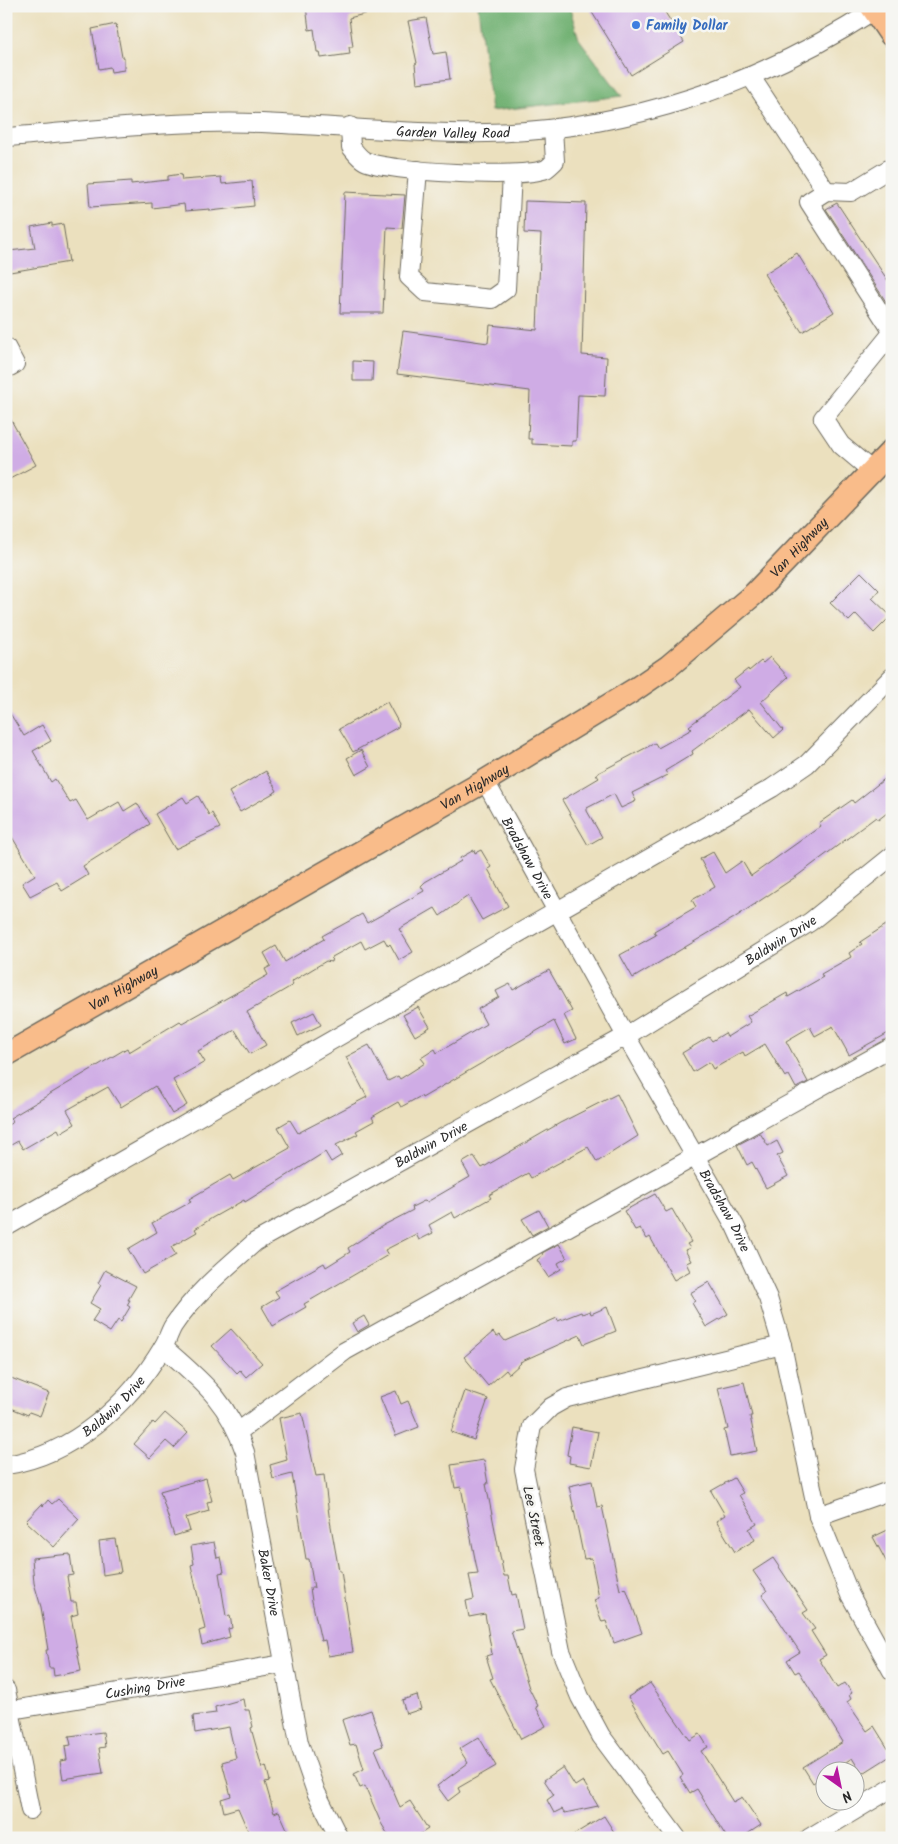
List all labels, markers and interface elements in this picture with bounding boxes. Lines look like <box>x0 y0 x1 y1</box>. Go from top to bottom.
place label: Family Dollar <box>646 15 729 37</box>
marker: Family Dollar <box>630 19 642 31</box>
street label: Garden Valley Road <box>396 121 512 145</box>
street label: Van Highway <box>765 512 834 583</box>
street label: Van Highway <box>437 758 514 816</box>
street label: Bradshaw Drive <box>495 813 559 904</box>
street label: Baldwin Drive <box>741 910 823 972</box>
street label: Van Highway <box>85 960 163 1017</box>
street label: Baldwin Drive <box>391 1116 473 1174</box>
street label: Bradshaw Drive <box>693 1165 756 1256</box>
street label: Baldwin Drive <box>78 1371 152 1443</box>
street label: Lee Street <box>516 1484 550 1549</box>
street label: Baker Drive <box>251 1547 285 1619</box>
street label: Cushing Drive <box>103 1671 188 1706</box>
north arrow <box>816 1762 866 1812</box>
text: N <box>837 1784 856 1808</box>

